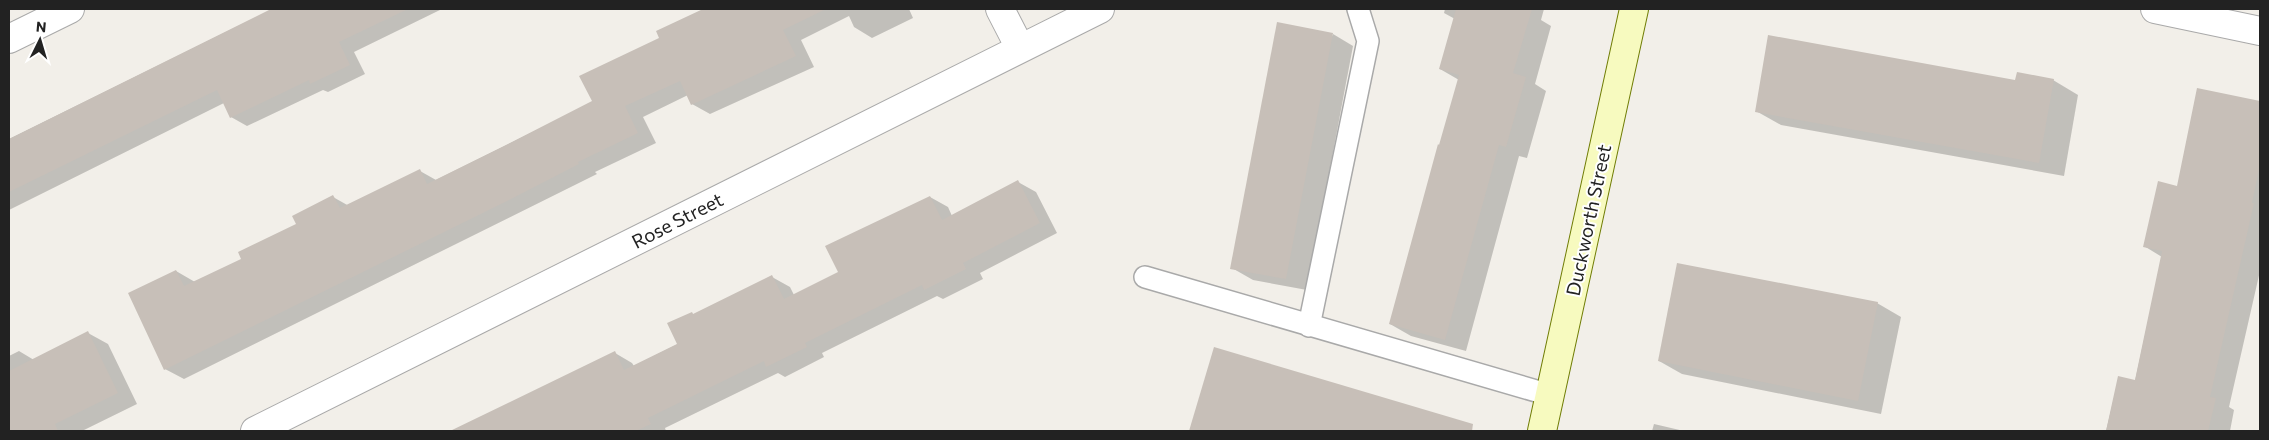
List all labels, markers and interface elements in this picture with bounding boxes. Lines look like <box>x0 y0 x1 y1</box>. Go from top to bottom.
north arrow <box>15 15 65 65</box>
text: N <box>35 18 47 35</box>
street label: Duckworth Street <box>1561 142 1615 298</box>
street label: Rose Street <box>628 187 727 253</box>

